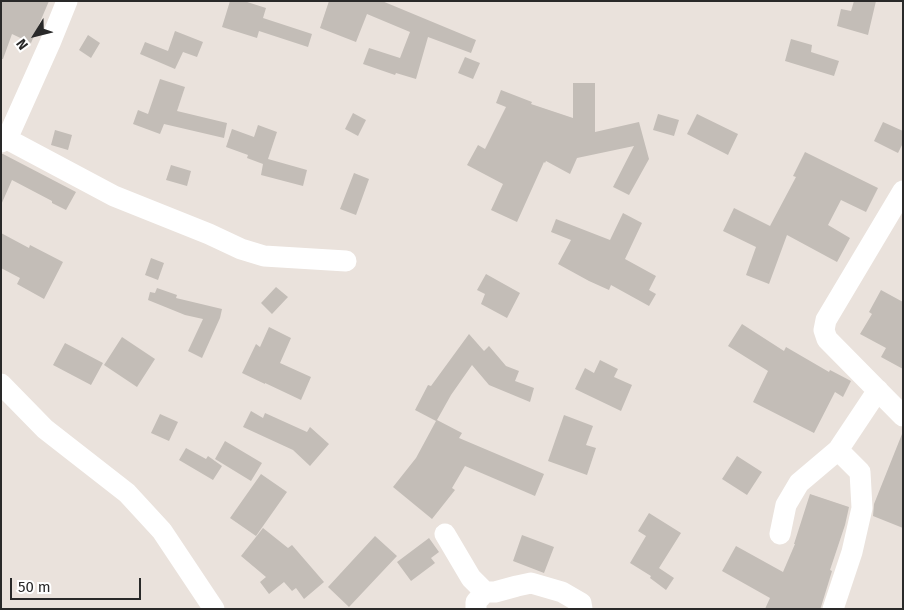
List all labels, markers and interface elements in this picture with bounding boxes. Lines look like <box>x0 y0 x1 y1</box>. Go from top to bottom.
north arrow <box>10 10 60 60</box>
text: N <box>13 35 32 53</box>
scale bar <box>12 568 144 600</box>
text: 50 m <box>18 578 51 596</box>

